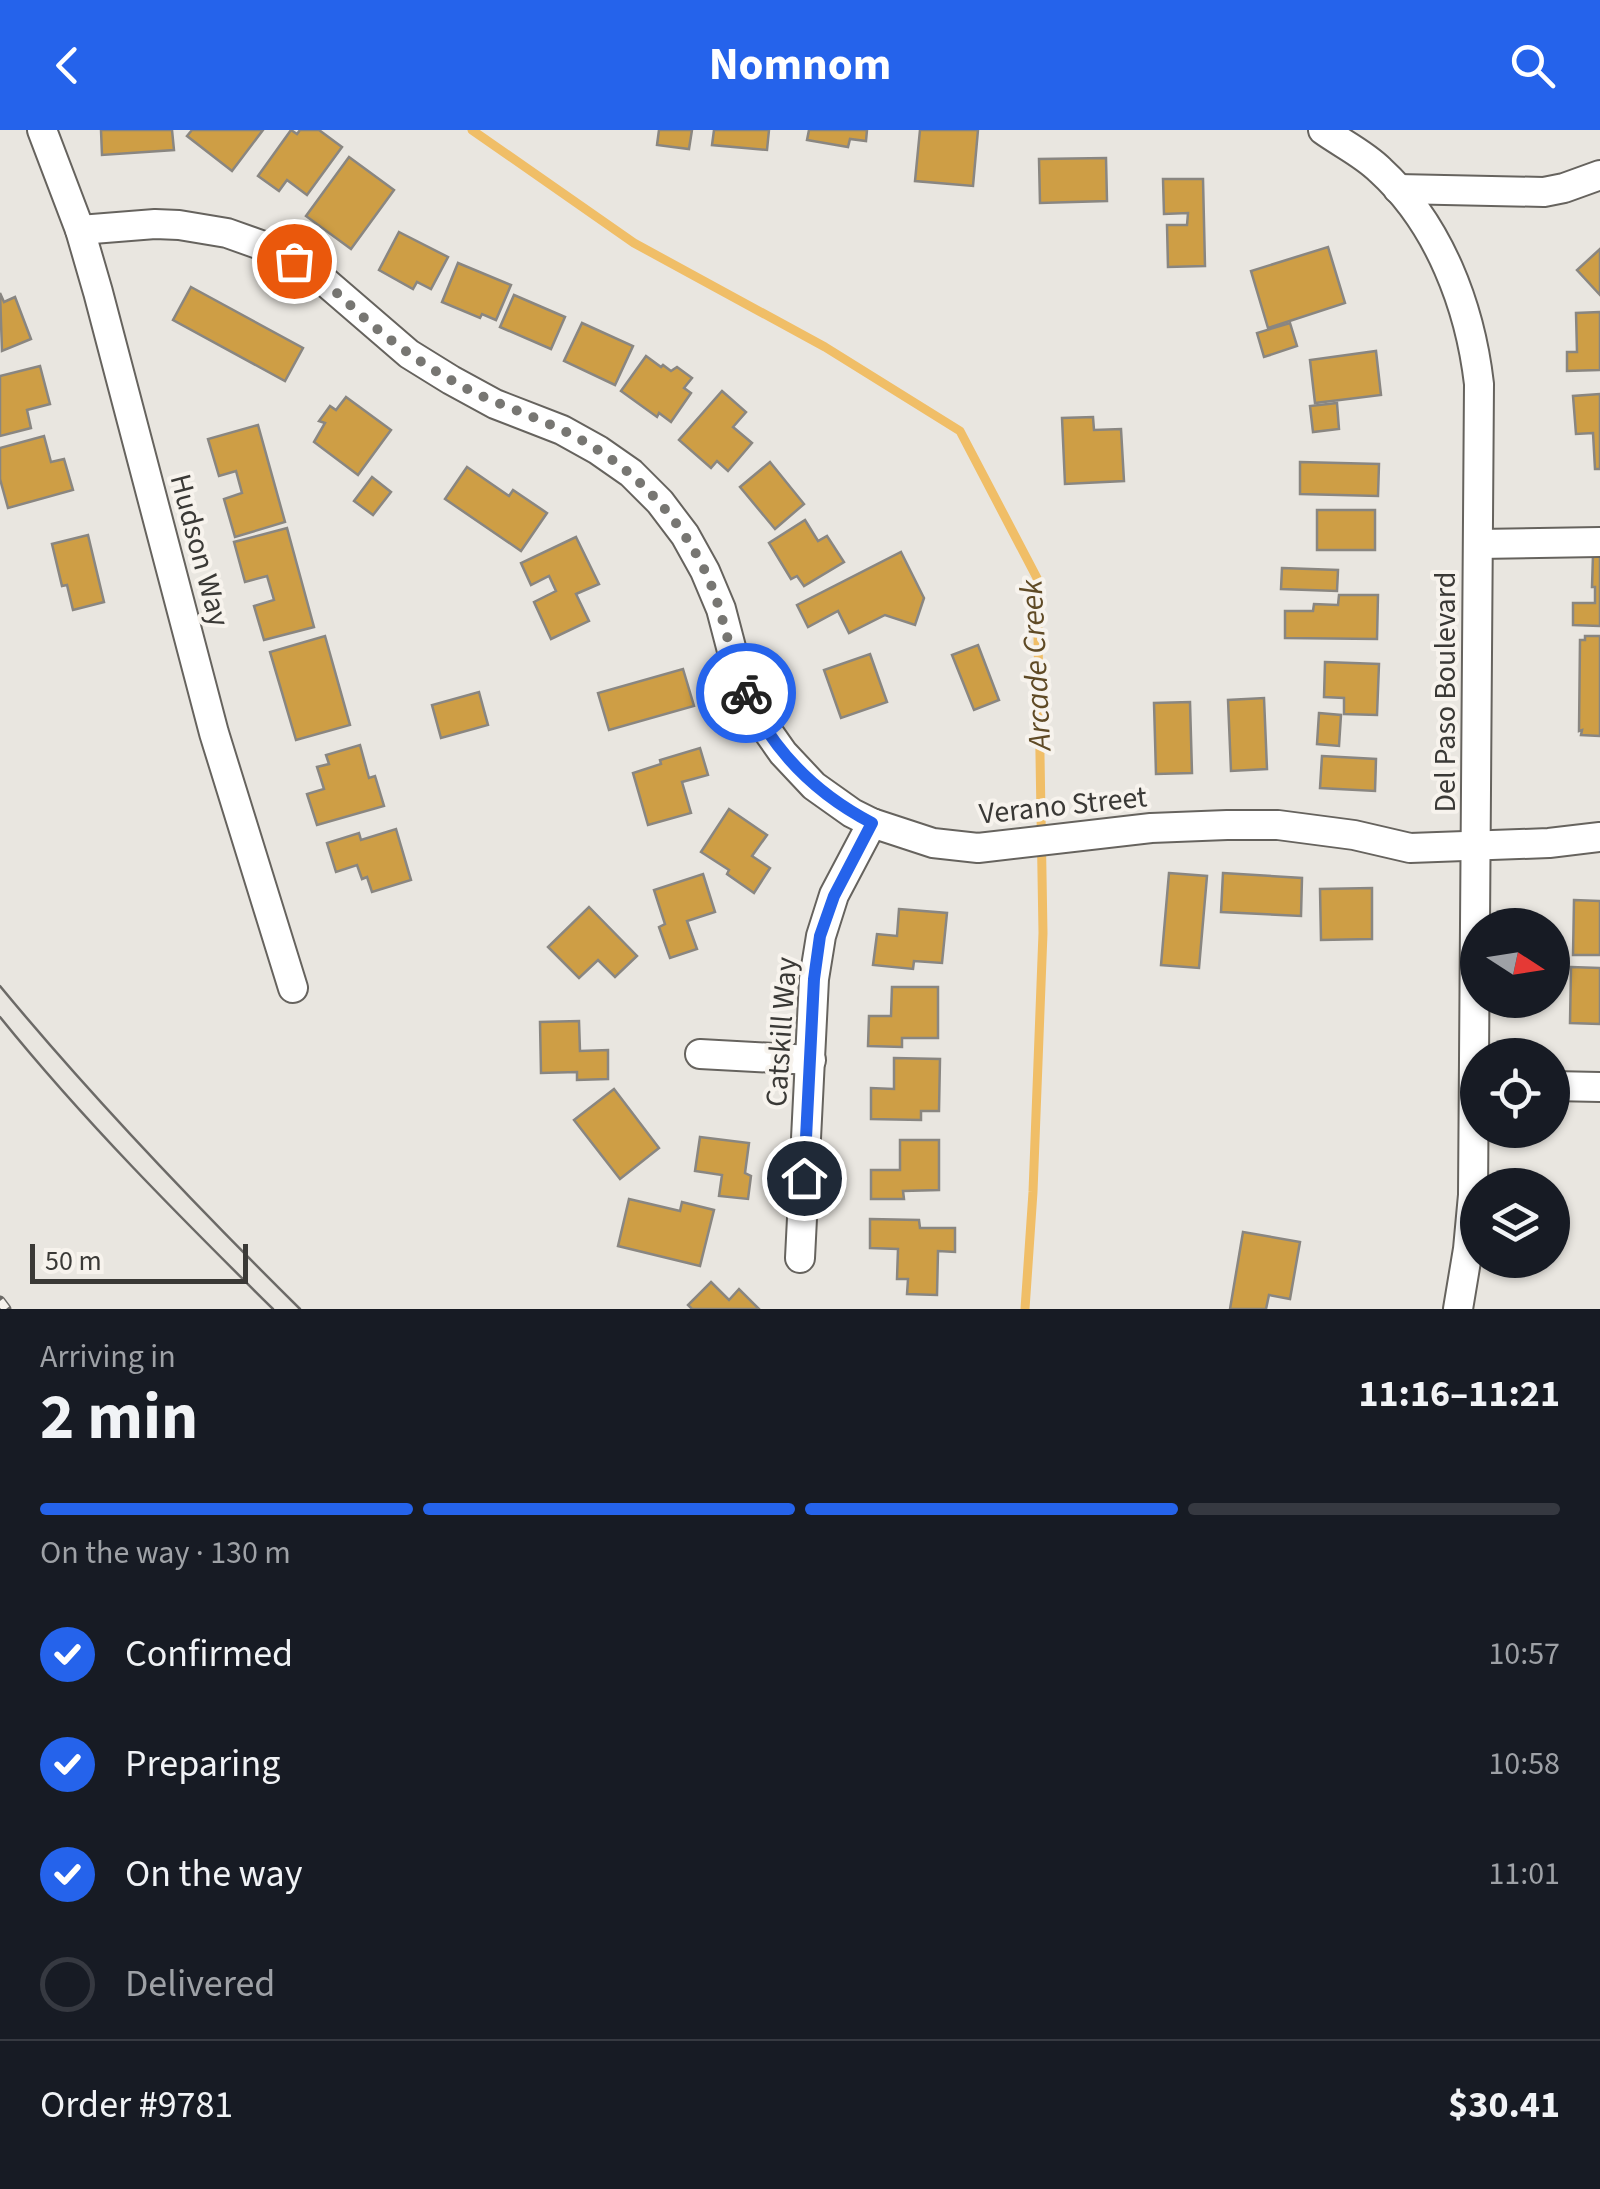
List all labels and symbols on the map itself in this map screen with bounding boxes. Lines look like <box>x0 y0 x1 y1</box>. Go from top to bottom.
pin <box>252 219 337 304</box>
street label: Hudson Way <box>159 469 240 631</box>
street label: Del Paso Boulevard <box>1424 572 1467 812</box>
water label: Arcade Creek <box>1009 578 1064 753</box>
courier <box>696 643 796 743</box>
street label: Verano Street <box>977 775 1149 836</box>
north arrow <box>1460 908 1570 1018</box>
street label: Catskill Way <box>755 956 808 1108</box>
pin <box>762 1136 847 1221</box>
scale bar <box>30 1239 248 1284</box>

